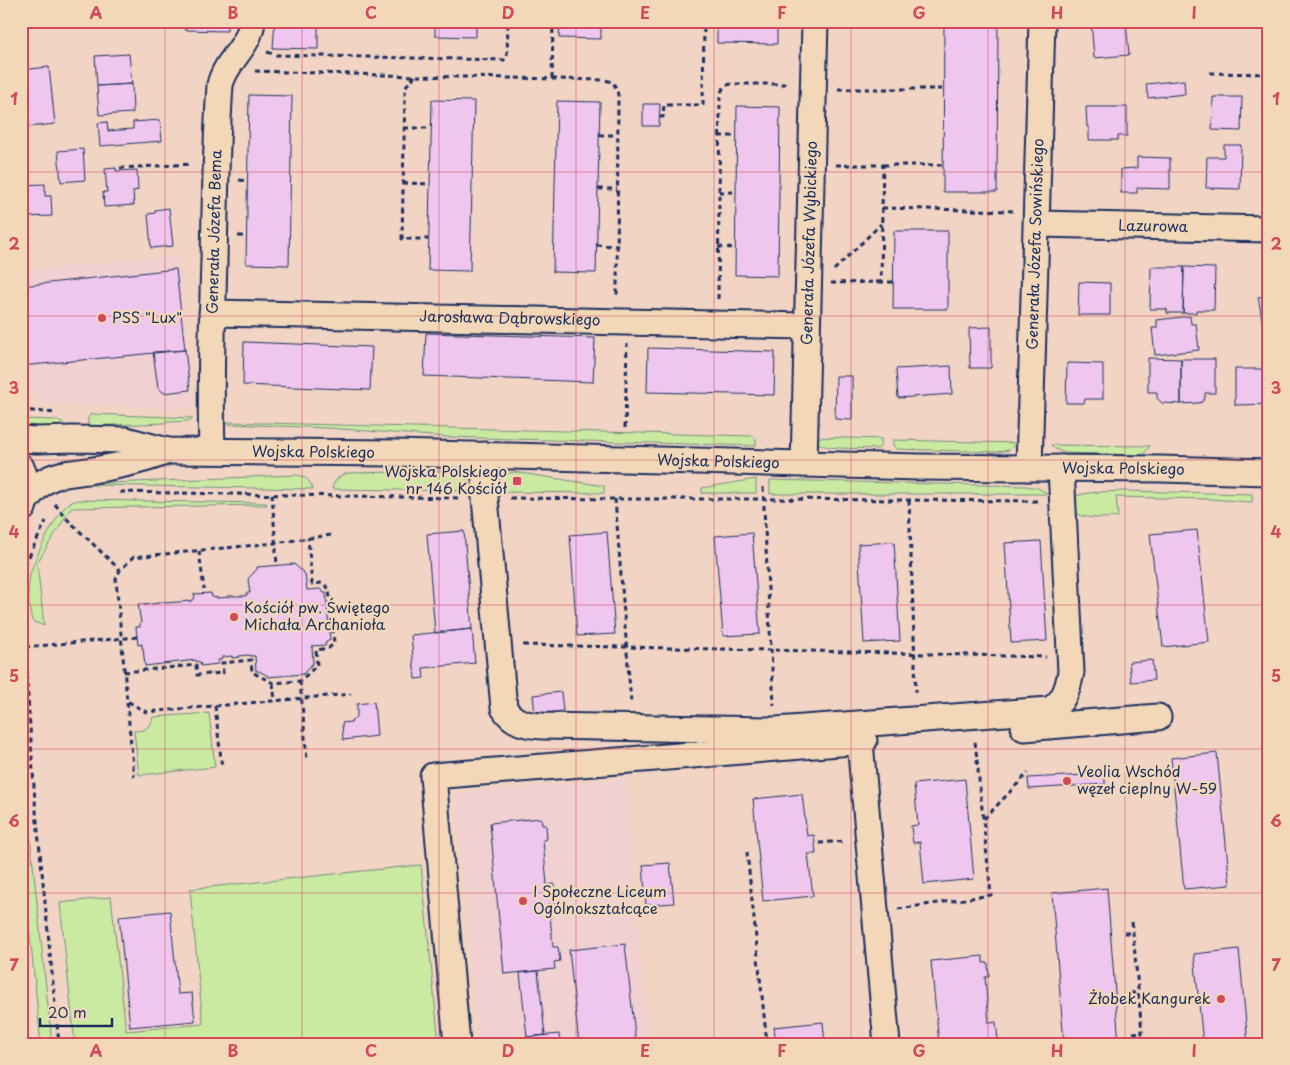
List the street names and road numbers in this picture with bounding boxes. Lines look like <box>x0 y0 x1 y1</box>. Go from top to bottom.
street label: Generała Józefa Sowińskiego <box>1019 138 1049 350</box>
street label: Generała Józefa Wybickiego <box>794 141 822 345</box>
street label: Generała Józefa Bema <box>199 149 227 314</box>
street label: Lazurowa <box>1118 213 1189 237</box>
street label: Jarosława Dąbrowskiego <box>419 304 601 330</box>
street label: Wojska Polskiego <box>252 439 375 463</box>
street label: Wojska Polskiego <box>657 447 780 473</box>
street label: Wojska Polskiego <box>1062 455 1185 480</box>

